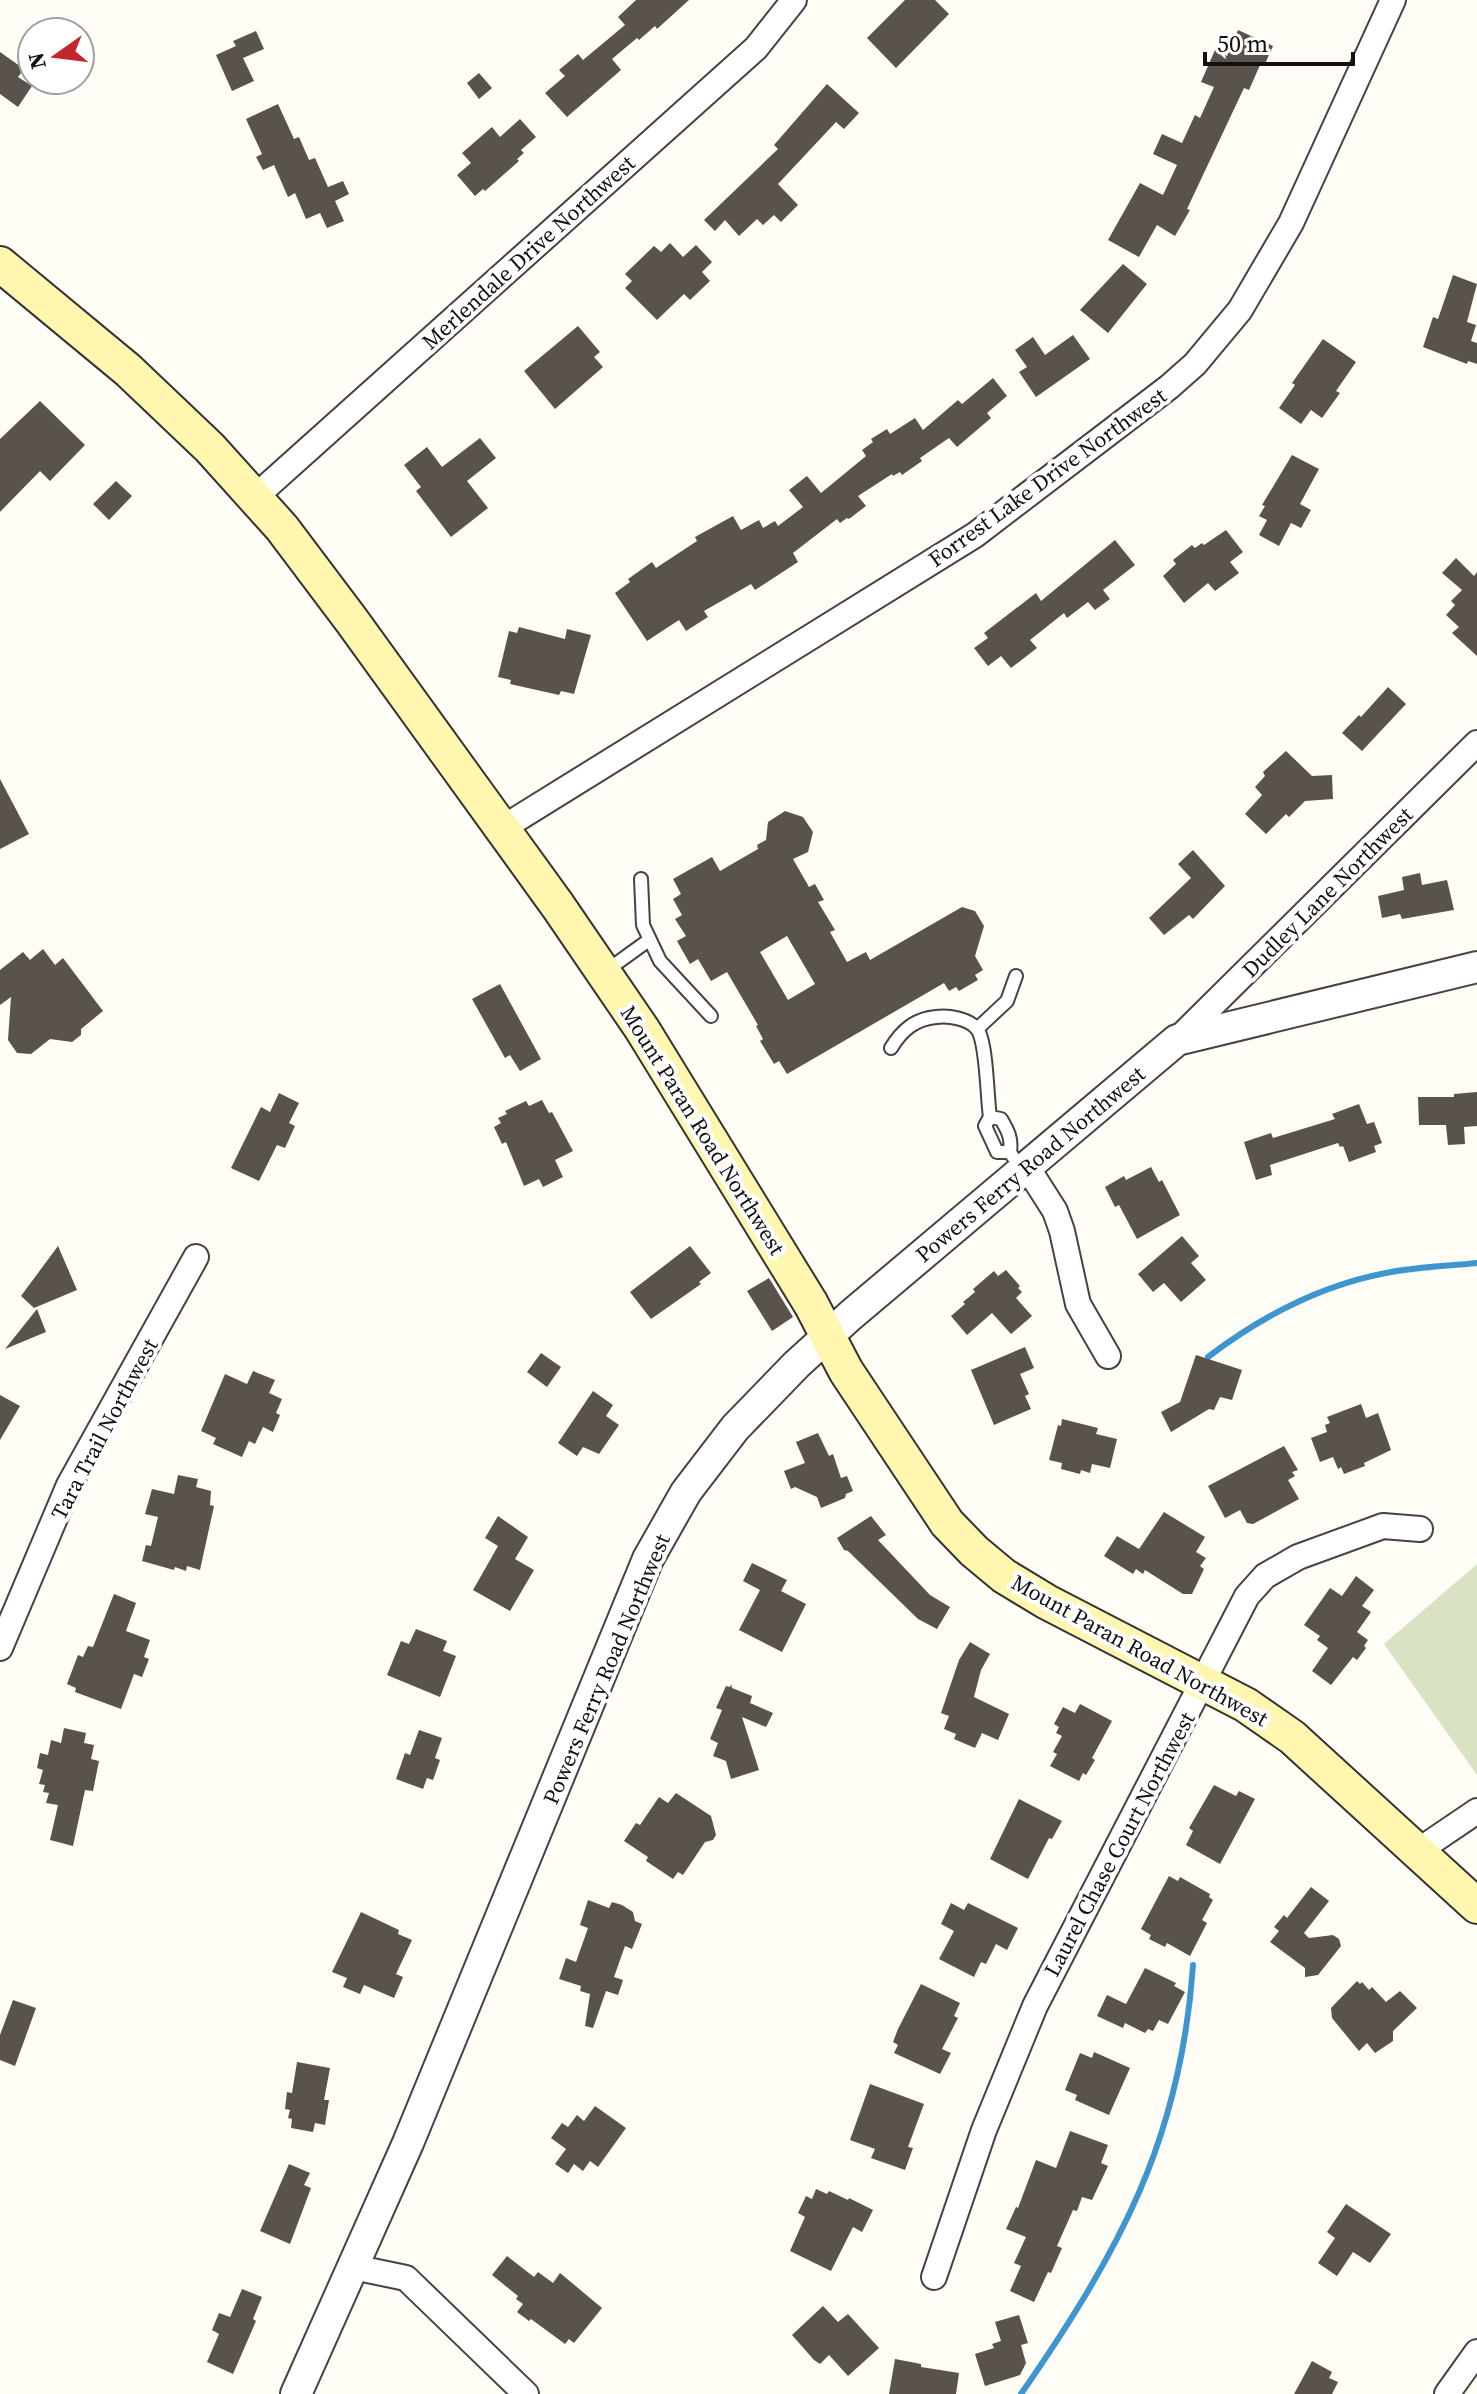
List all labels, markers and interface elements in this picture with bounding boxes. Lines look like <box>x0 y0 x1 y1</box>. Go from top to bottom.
north arrow <box>16 16 96 96</box>
scale bar <box>1205 16 1353 66</box>
text: 50 m <box>1217 27 1268 60</box>
text: N <box>20 49 53 72</box>
street label: Merlendale Drive Northwest <box>415 148 642 356</box>
street label: Forrest Lake Drive Northwest <box>922 380 1173 574</box>
street label: Dudley Lane Northwest <box>1235 799 1420 984</box>
street label: Mount Paran Road Northwest <box>614 1000 793 1261</box>
street label: Powers Ferry Road Northwest <box>909 1058 1152 1269</box>
street label: Tara Trail Northwest <box>44 1332 165 1525</box>
street label: Powers Ferry Road Northwest <box>535 1528 677 1809</box>
street label: Mount Paran Road Northwest <box>1006 1567 1274 1734</box>
street label: Laurel Chase Court Northwest <box>1036 1706 1202 1981</box>

